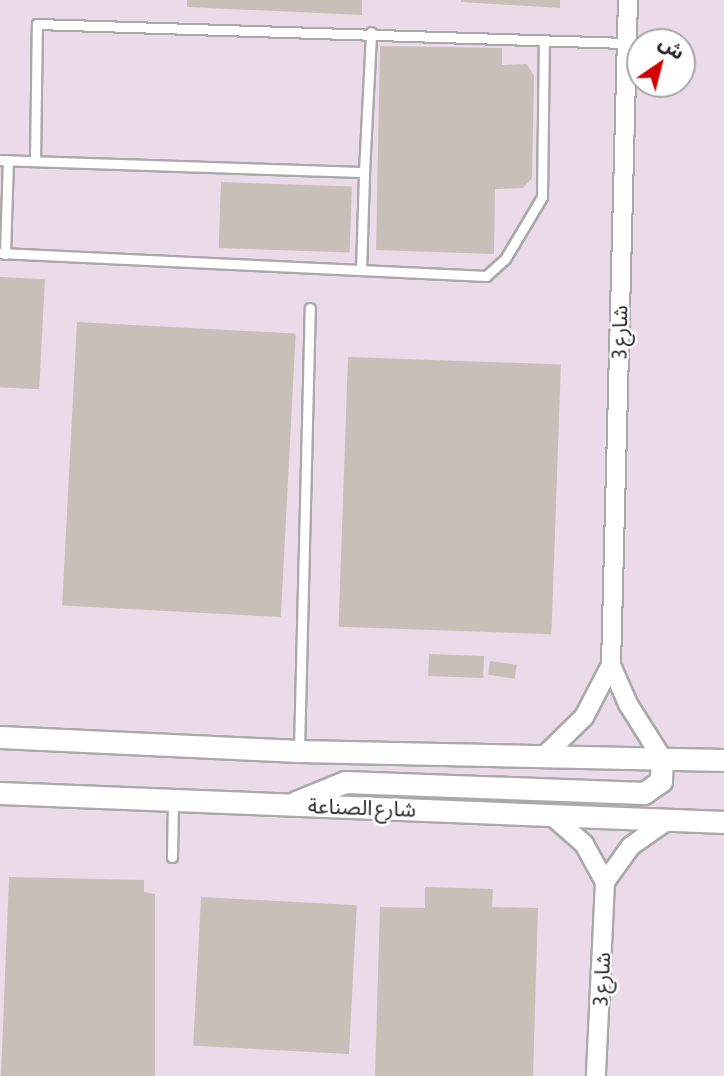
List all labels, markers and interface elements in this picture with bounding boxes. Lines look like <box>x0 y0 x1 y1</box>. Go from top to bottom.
north arrow <box>626 28 696 98</box>
text: ش <box>655 31 689 64</box>
street label: شارع 3 <box>606 305 632 359</box>
street label: شارع الصناعة <box>307 793 417 821</box>
street label: شارع 3 <box>587 952 615 1006</box>

